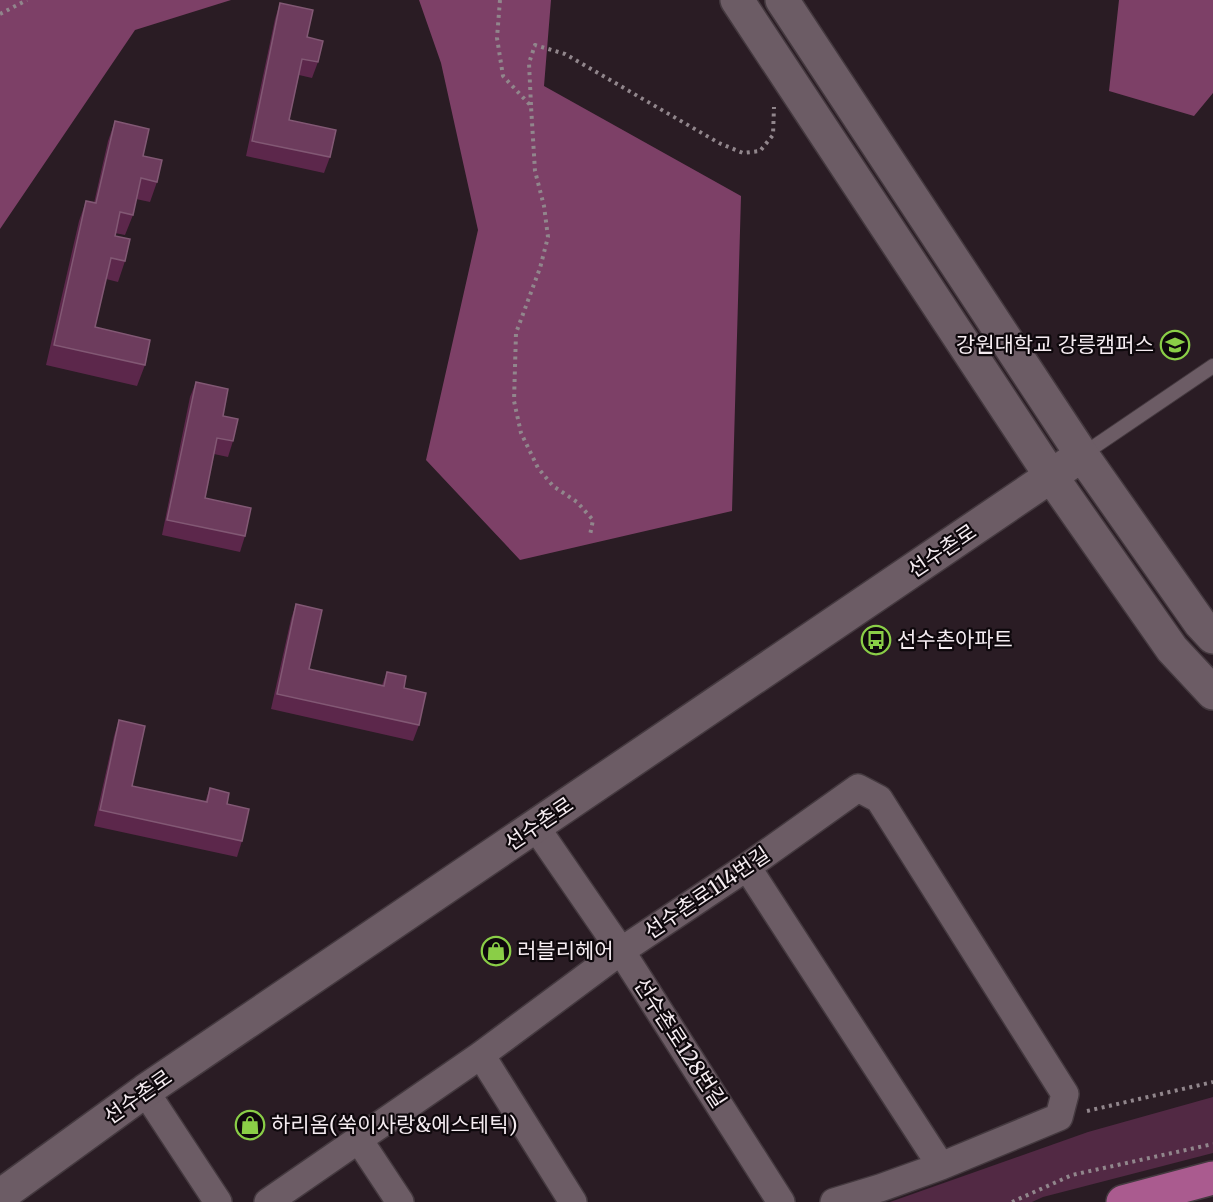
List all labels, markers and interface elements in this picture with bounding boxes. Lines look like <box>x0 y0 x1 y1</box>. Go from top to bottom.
school or university icon: 강원대학교 강릉캠퍼스 <box>1159 329 1191 361</box>
place label: 강원대학교 강릉캠퍼스 <box>956 331 1154 358</box>
street label: 선수촌로 <box>902 518 981 583</box>
bus stop icon: 선수촌아파트 <box>860 624 892 656</box>
place label: 선수촌아파트 <box>897 626 1013 653</box>
street label: 선수촌로 <box>499 791 578 856</box>
street label: 선수촌로114번길 <box>639 841 775 945</box>
shop icon: 러블리헤어 <box>480 935 512 967</box>
place label: 러블리헤어 <box>517 937 614 964</box>
street label: 선수촌로128번길 <box>628 973 733 1113</box>
street label: 선수촌로 <box>98 1063 177 1130</box>
shop icon: 하리옴(쑥이사랑&에스테틱) <box>234 1109 266 1141</box>
place label: 하리옴(쑥이사랑&에스테틱) <box>271 1111 518 1138</box>

